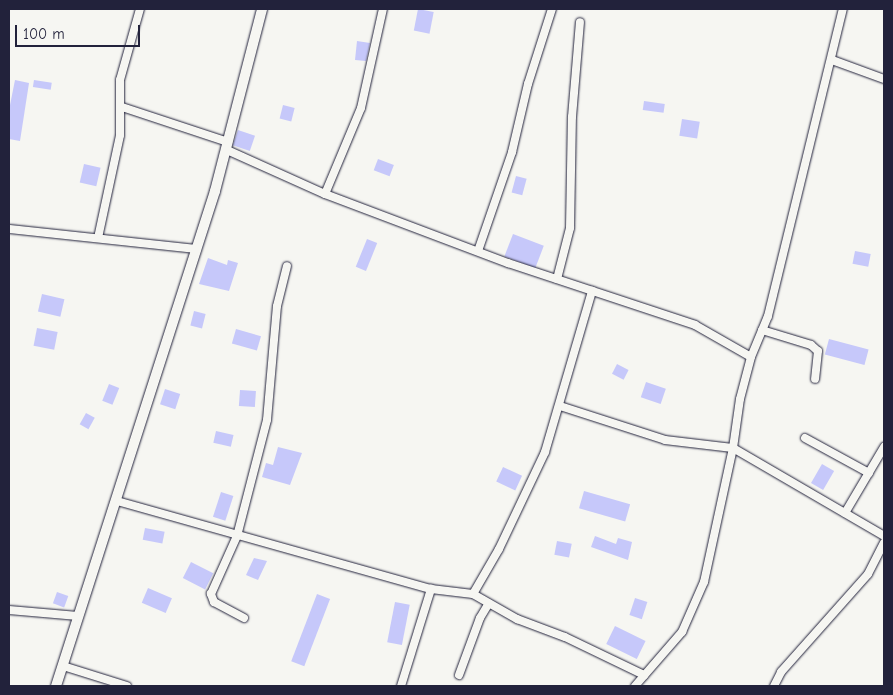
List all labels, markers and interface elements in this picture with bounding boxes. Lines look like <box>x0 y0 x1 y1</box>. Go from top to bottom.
scale bar <box>18 15 142 47</box>
text: 100 m <box>23 25 65 43</box>

